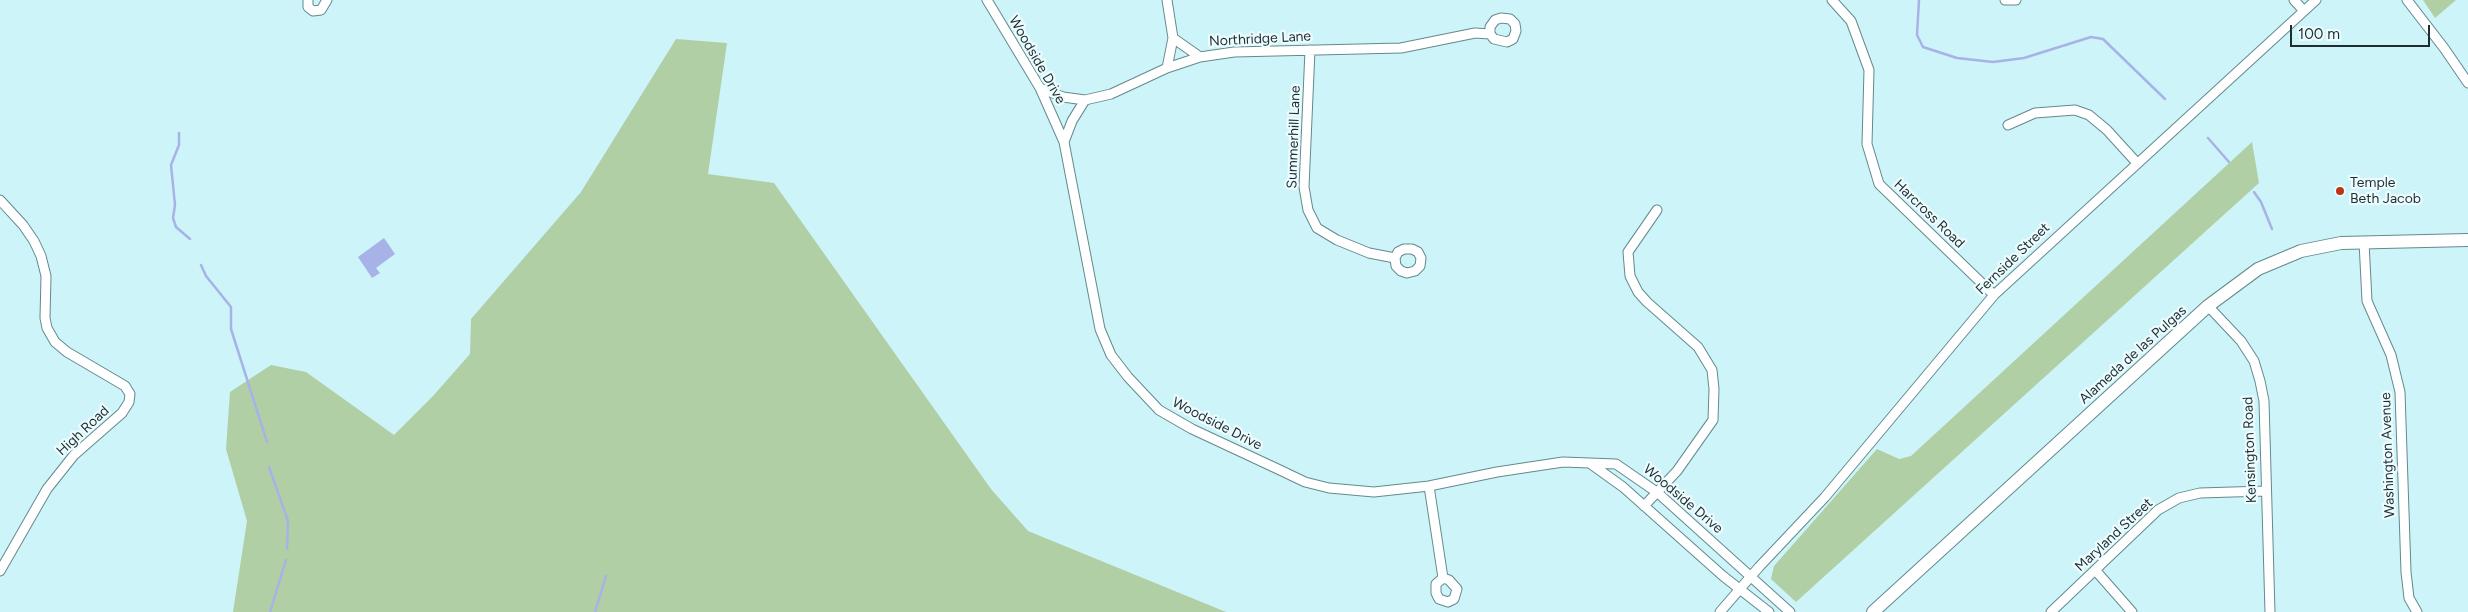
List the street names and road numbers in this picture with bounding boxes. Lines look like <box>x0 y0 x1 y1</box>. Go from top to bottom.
street label: Woodside Drive <box>1005 13 1069 107</box>
street label: Northridge Lane <box>1209 28 1311 50</box>
street label: Summerhill Lane <box>1284 85 1304 189</box>
street label: Harcross Road <box>1890 176 1968 252</box>
street label: Fernside Street <box>1973 220 2053 298</box>
street label: Alameda de las Pulgas <box>2076 302 2190 408</box>
street label: Washington Avenue <box>2377 392 2399 518</box>
street label: Woodside Drive <box>1169 394 1265 454</box>
street label: Kensington Road <box>2240 396 2260 504</box>
street label: High Road <box>53 403 113 459</box>
street label: Woodside Drive <box>1640 461 1726 537</box>
street label: Maryland Street <box>2072 495 2156 575</box>

